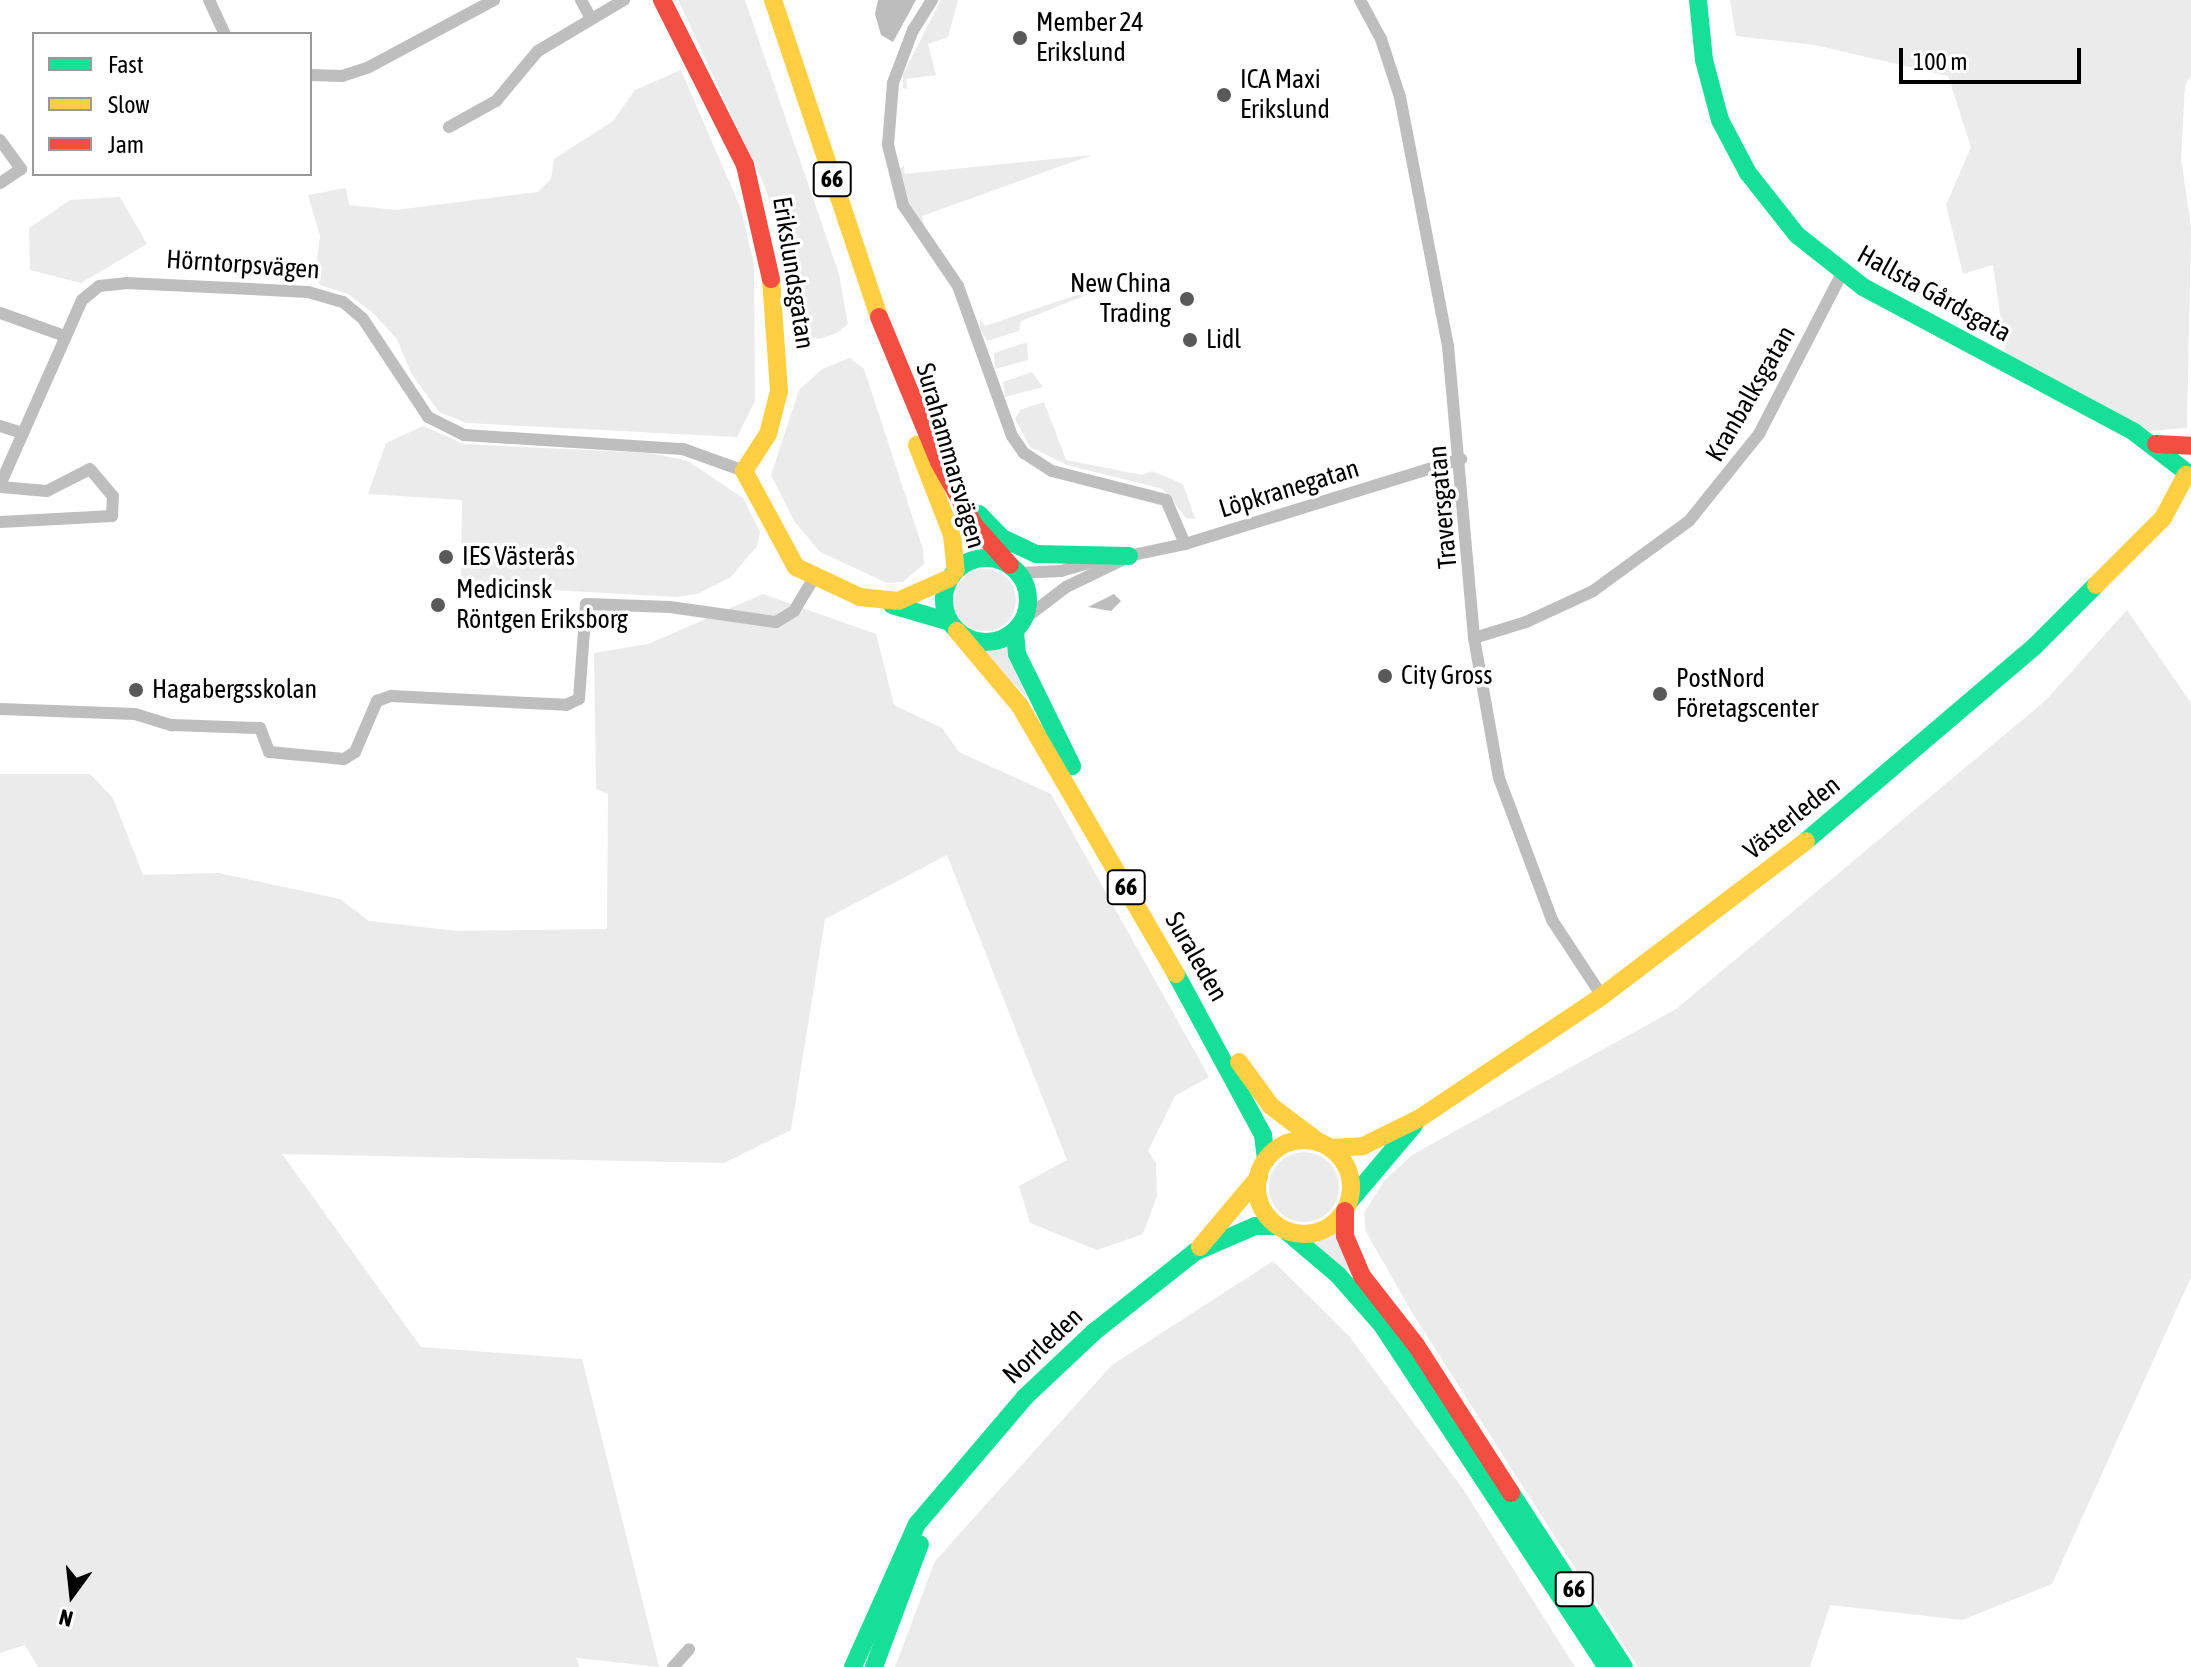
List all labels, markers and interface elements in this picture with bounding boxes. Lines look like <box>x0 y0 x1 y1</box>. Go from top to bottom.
place label: Member 24 Erikslund <box>1036 7 1144 68</box>
marker: Member 24 Erikslund <box>1011 29 1029 47</box>
legend <box>32 32 312 176</box>
scale bar <box>1903 32 2085 82</box>
text: 100 m <box>1913 48 1967 75</box>
text: Fast <box>108 51 144 78</box>
place label: ICA Maxi Erikslund <box>1240 64 1330 126</box>
marker: ICA Maxi Erikslund <box>1215 86 1233 104</box>
text: Slow <box>108 91 150 118</box>
text: Jam <box>108 131 144 158</box>
road number: 66 <box>812 159 852 199</box>
street label: Erikslundsgatan <box>766 195 820 351</box>
street label: Hallsta Gårdsgata <box>1852 239 2016 349</box>
street label: Hörntorpsvägen <box>165 244 321 286</box>
place label: New China Trading <box>1070 268 1171 330</box>
marker: New China Trading <box>1178 290 1196 308</box>
street label: Kranbalksgatan <box>1700 321 1802 467</box>
place label: Lidl <box>1206 324 1241 356</box>
marker: Lidl <box>1181 331 1199 349</box>
street label: Surahammarsvägen <box>909 360 991 552</box>
street label: Traversgatan <box>1422 444 1464 570</box>
street label: Löpkranegatan <box>1215 453 1363 525</box>
place label: IES Västerås <box>462 541 575 573</box>
marker: IES Västerås <box>437 548 455 566</box>
place label: Medicinsk Röntgen Eriksborg <box>456 574 628 636</box>
marker: Medicinsk Röntgen Eriksborg <box>427 594 449 616</box>
place label: City Gross <box>1401 660 1492 692</box>
place label: PostNord Företagscenter <box>1676 663 1818 724</box>
marker: City Gross <box>1376 667 1394 685</box>
place label: Hagabergsskolan <box>152 674 317 706</box>
marker: Hagabergsskolan <box>127 681 145 699</box>
marker: PostNord Företagscenter <box>1651 685 1669 703</box>
street label: Västerleden <box>1738 770 1846 866</box>
road number: 66 <box>1106 867 1146 907</box>
street label: Suraleden <box>1158 907 1234 1007</box>
street label: Norrleden <box>997 1301 1089 1391</box>
north arrow <box>32 1555 112 1635</box>
road number: 66 <box>1554 1569 1594 1609</box>
text: N <box>56 1604 75 1632</box>

